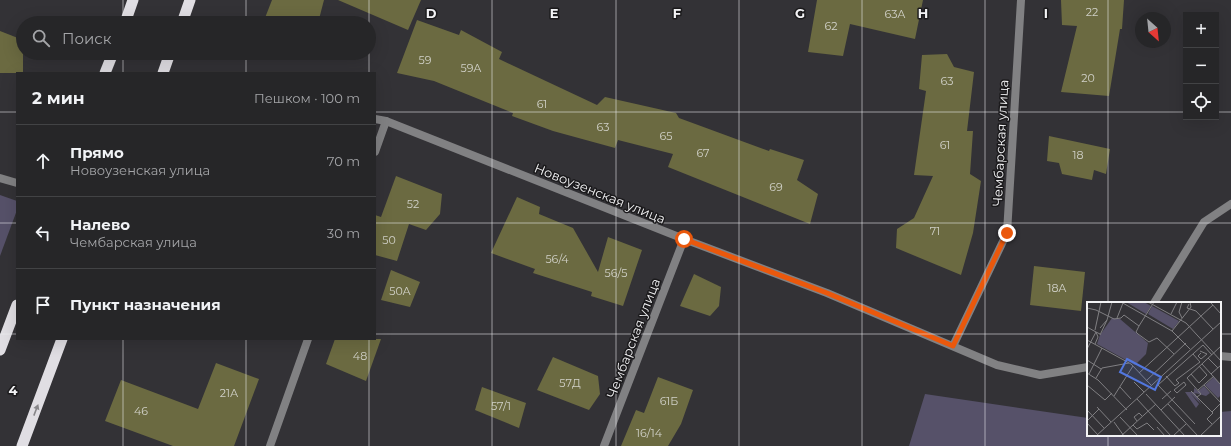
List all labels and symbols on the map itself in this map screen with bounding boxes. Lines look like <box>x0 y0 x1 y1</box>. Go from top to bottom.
text: D <box>426 5 437 21</box>
text: E <box>550 5 559 21</box>
text: F <box>673 5 681 21</box>
text: G <box>795 5 805 21</box>
text: H <box>918 5 928 21</box>
text: I <box>1044 5 1048 21</box>
house number: 22 <box>1086 5 1098 19</box>
house number: 63А <box>884 7 906 21</box>
north arrow <box>1135 12 1171 48</box>
house number: 62 <box>825 19 837 33</box>
house number: 59 <box>419 53 432 67</box>
house number: 59А <box>460 61 482 75</box>
house number: 20 <box>1081 71 1095 85</box>
house number: 63 <box>941 74 953 88</box>
street label: Чембарская улица <box>989 79 1011 207</box>
house number: 61 <box>537 97 547 111</box>
house number: 63 <box>597 120 609 134</box>
house number: 65 <box>660 129 672 143</box>
house number: 61 <box>940 138 950 152</box>
house number: 67 <box>696 146 710 160</box>
house number: 18 <box>1073 148 1084 162</box>
street label: Новоузенская улица <box>532 159 668 227</box>
house number: 69 <box>769 180 783 194</box>
house number: 52 <box>407 197 419 211</box>
house number: 71 <box>930 224 940 238</box>
route end <box>998 224 1016 242</box>
route start <box>675 230 693 248</box>
house number: 50 <box>382 233 396 247</box>
house number: 56/4 <box>545 252 569 266</box>
house number: 56/5 <box>605 266 627 280</box>
street label: Чембарская улица <box>603 276 663 400</box>
house number: 18А <box>1047 281 1067 295</box>
house number: 50А <box>389 284 412 298</box>
inset map <box>1087 302 1221 436</box>
house number: 48 <box>353 349 367 363</box>
house number: 57Д <box>559 376 581 390</box>
text: 4 <box>9 382 18 398</box>
house number: 21А <box>220 386 239 400</box>
house number: 61Б <box>660 394 678 408</box>
house number: 57/1 <box>491 399 511 413</box>
one-way arrow <box>33 403 39 415</box>
house number: 46 <box>134 404 148 418</box>
house number: 16/14 <box>636 426 663 440</box>

